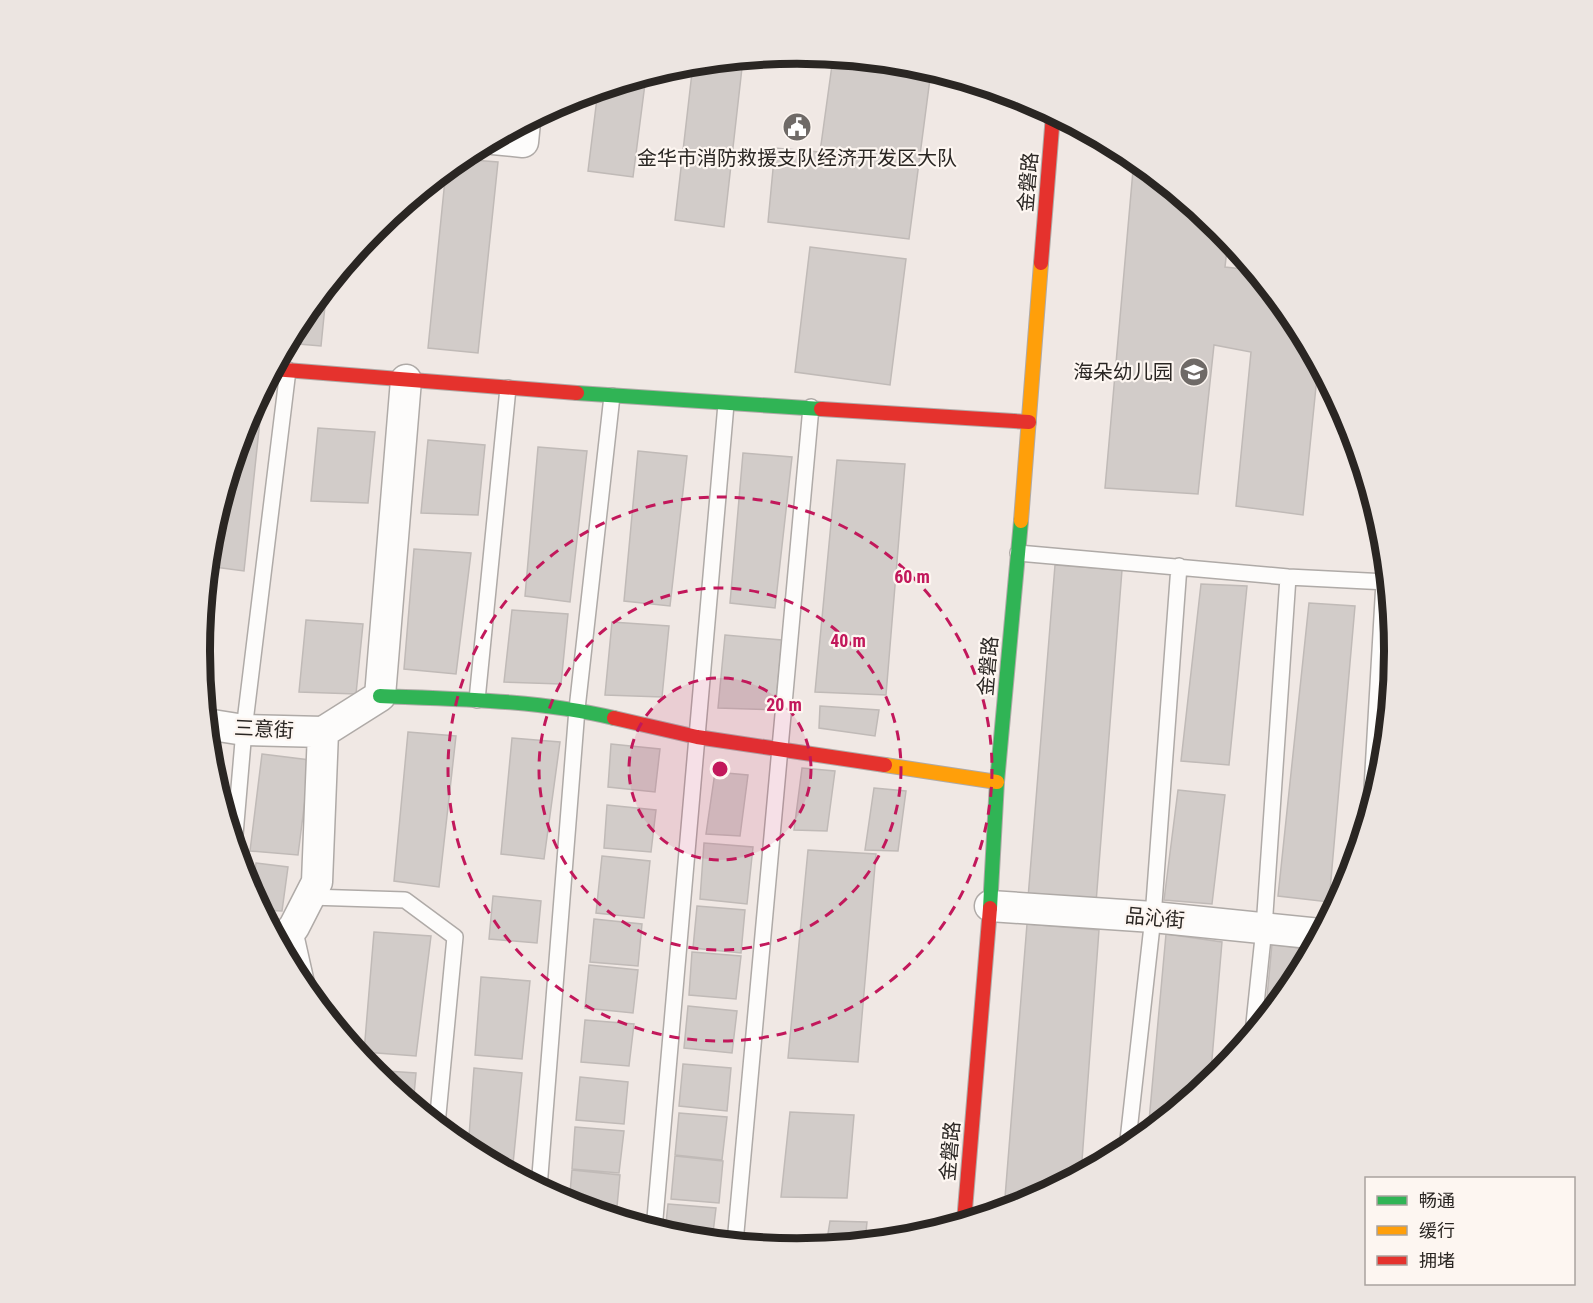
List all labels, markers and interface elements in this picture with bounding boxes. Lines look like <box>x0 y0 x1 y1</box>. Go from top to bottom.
public building icon: 金华市消防救援支队经济开发区大队 <box>781 111 813 143</box>
place label: 金华市消防救援支队经济开发区大队 <box>637 146 957 170</box>
street label: 金磐路 <box>1013 151 1043 213</box>
school or university icon: 海朵幼儿园 <box>1178 356 1210 388</box>
place label: 海朵幼儿园 <box>1073 360 1173 384</box>
text: 60 m <box>894 566 930 587</box>
text: 40 m <box>830 630 866 651</box>
street label: 金磐路 <box>973 635 1003 697</box>
text: 20 m <box>766 694 802 715</box>
street label: 三意街 <box>233 715 295 743</box>
centre of rings <box>710 759 730 779</box>
street label: 品沁街 <box>1124 903 1186 933</box>
street label: 金磐路 <box>935 1120 965 1182</box>
legend <box>1365 1177 1575 1285</box>
text: 畅通 <box>1419 1190 1455 1211</box>
text: 缓行 <box>1419 1220 1455 1241</box>
text: 拥堵 <box>1419 1250 1455 1271</box>

